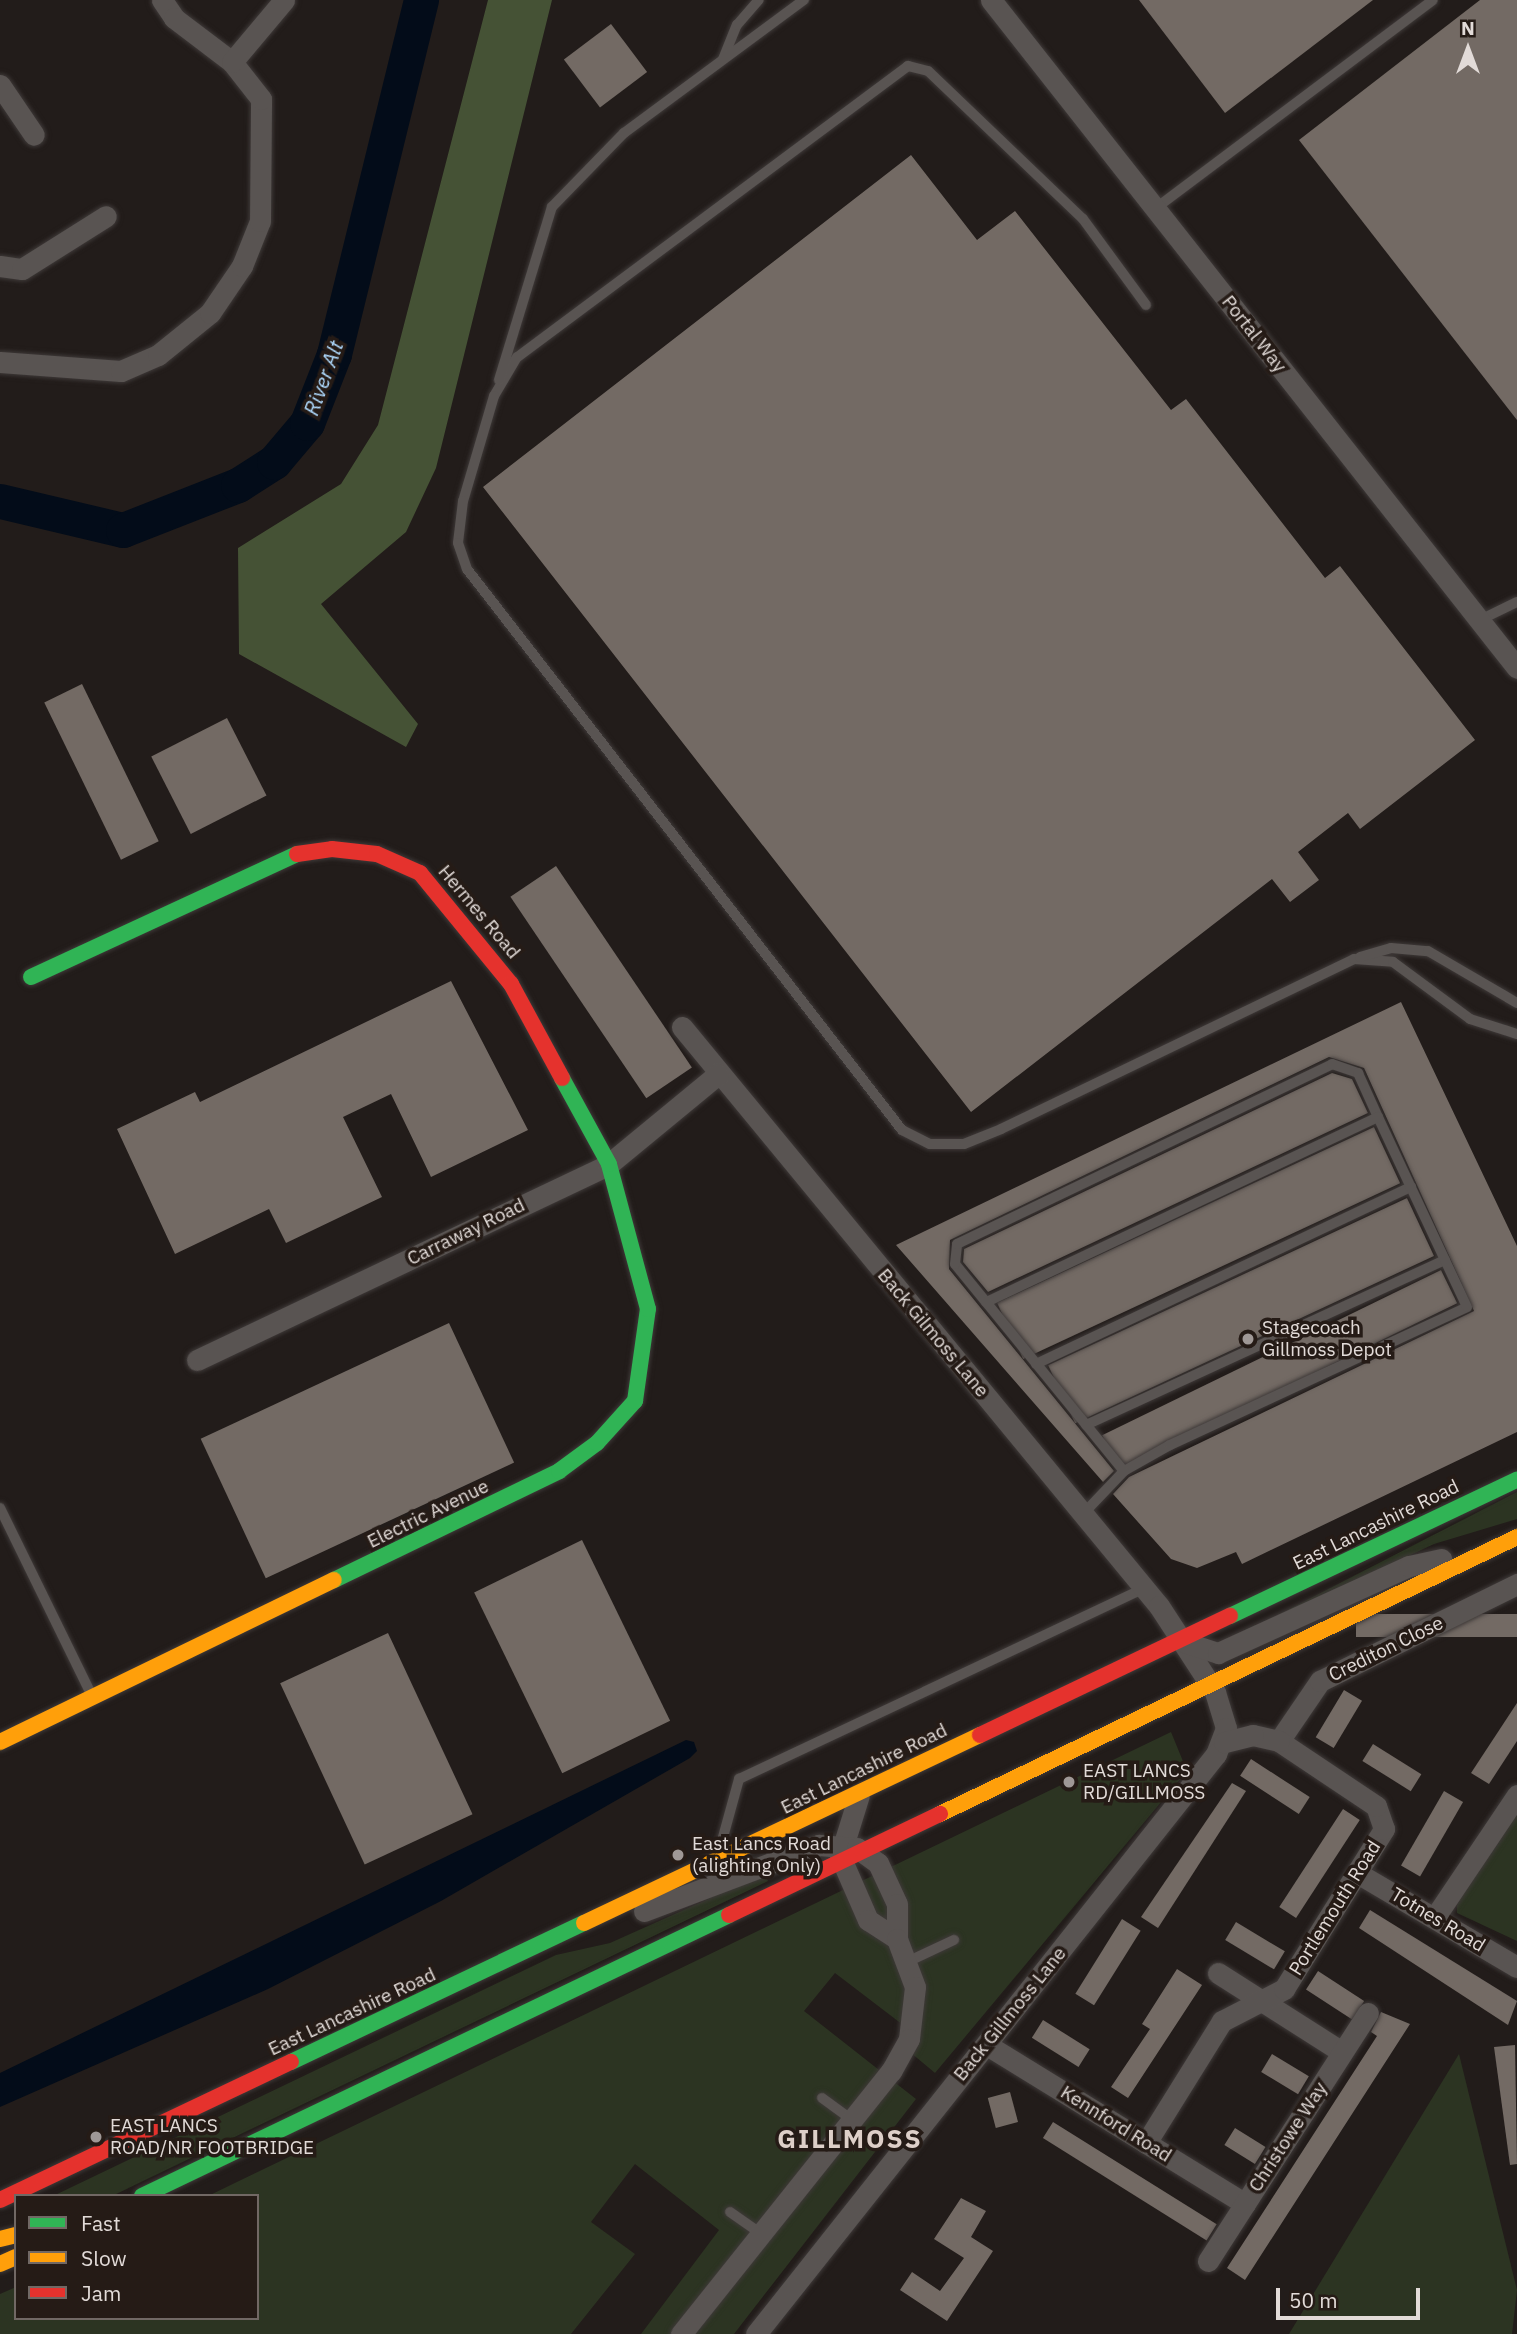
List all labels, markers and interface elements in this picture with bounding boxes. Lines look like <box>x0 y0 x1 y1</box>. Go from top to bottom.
north arrow <box>1433 14 1503 84</box>
text: N <box>1461 16 1475 40</box>
street label: Portal Way <box>1217 291 1291 377</box>
water label: River Alt <box>298 337 348 419</box>
street label: Hermes Road <box>433 861 525 963</box>
street label: Carraway Road <box>403 1194 529 1270</box>
street label: Back Gilmoss Lane <box>873 1264 993 1402</box>
place label: Stagecoach Gillmoss Depot <box>1262 1317 1392 1361</box>
marker: Stagecoach Gillmoss Depot <box>1240 1331 1256 1347</box>
street label: Electric Avenue <box>364 1475 492 1553</box>
street label: East Lancashire Road <box>1289 1475 1463 1575</box>
street label: Crediton Close <box>1325 1611 1447 1687</box>
street label: East Lancashire Road <box>777 1719 951 1819</box>
place label: EAST LANCS RD/GILLMOSS <box>1083 1760 1205 1804</box>
marker: EAST LANCS RD/GILLMOSS <box>1061 1774 1077 1790</box>
place label: East Lancs Road (alighting Only) <box>692 1833 831 1877</box>
street label: Portlemouth Road <box>1284 1836 1386 1980</box>
marker: East Lancs Road (alighting Only) <box>670 1847 686 1863</box>
street label: Totnes Road <box>1387 1883 1489 1957</box>
street label: Back Gillmoss Lane <box>949 1942 1071 2086</box>
street label: East Lancashire Road <box>265 1963 439 2061</box>
street label: Christowe Way <box>1244 2078 1332 2196</box>
street label: Kennford Road <box>1056 2081 1176 2167</box>
place label: EAST LANCS ROAD/NR FOOTBRIDGE <box>110 2115 314 2159</box>
district label: GILLMOSS <box>778 2123 922 2155</box>
marker: EAST LANCS ROAD/NR FOOTBRIDGE <box>88 2129 104 2145</box>
legend <box>14 2194 259 2320</box>
text: Fast <box>81 2209 121 2237</box>
text: Slow <box>81 2244 127 2272</box>
scale bar <box>1279 2274 1422 2318</box>
text: Jam <box>81 2279 121 2307</box>
text: 50 m <box>1289 2286 1338 2314</box>

